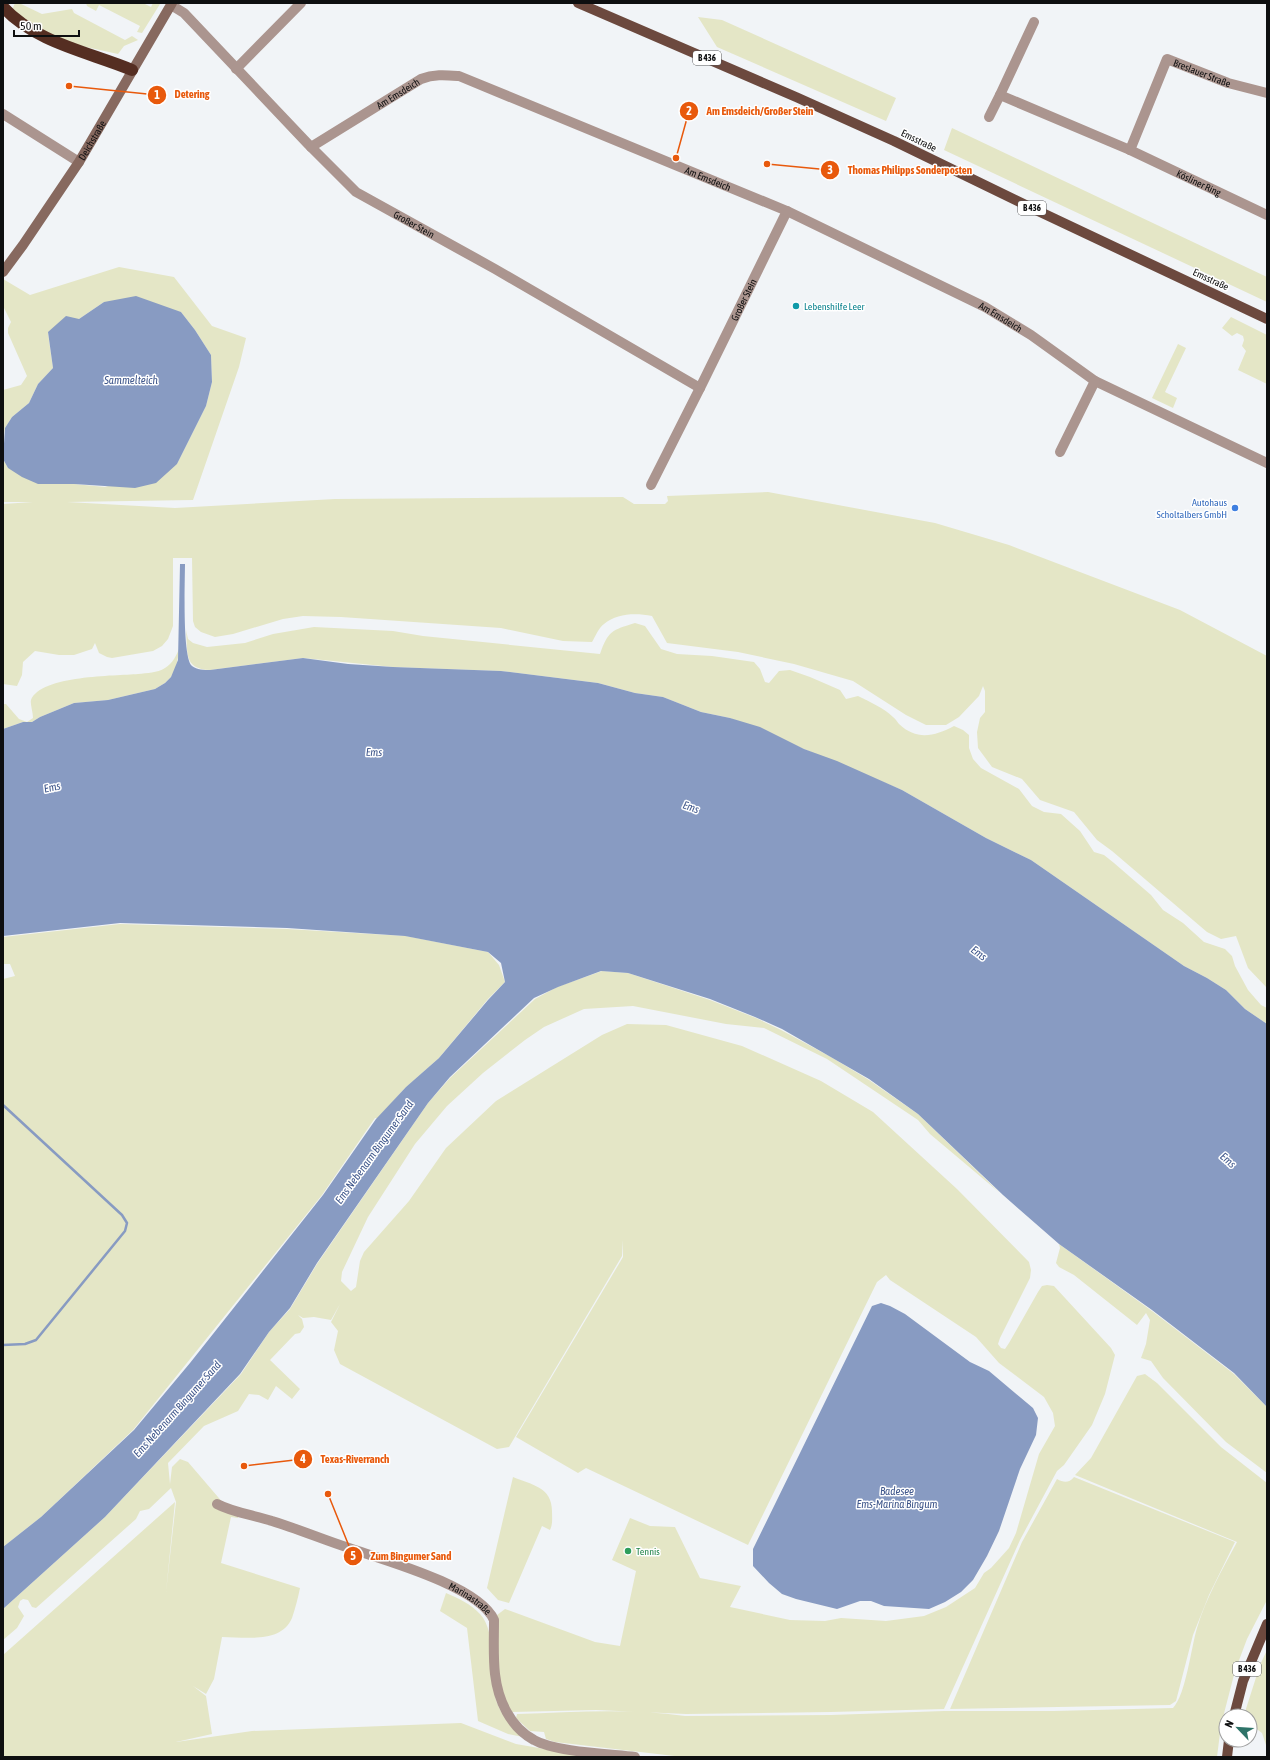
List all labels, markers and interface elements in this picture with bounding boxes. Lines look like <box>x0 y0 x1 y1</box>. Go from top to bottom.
scale bar <box>14 12 79 38</box>
text: 50 m <box>20 19 42 33</box>
road number: B 436 <box>693 51 721 65</box>
street label: Breslauer Straße <box>1172 57 1232 90</box>
street label: Am Emsdeich <box>374 76 422 111</box>
callout: Detering <box>147 83 218 106</box>
text: 1 <box>154 88 160 102</box>
text: Detering <box>174 88 210 100</box>
callout: Am Emsdeich/Großer Stein <box>679 100 822 123</box>
text: 2 <box>686 104 692 118</box>
text: Am Emsdeich/Großer Stein <box>706 105 813 117</box>
street label: Deichstraße <box>76 118 108 162</box>
street label: Emsstraße <box>899 127 939 154</box>
callout: Thomas Philipps Sonderposten <box>820 158 980 181</box>
text: 3 <box>827 163 833 177</box>
text: Thomas Philipps Sonderposten <box>848 164 972 176</box>
street label: Am Emsdeich <box>683 165 732 193</box>
street label: Kösliner Ring <box>1175 168 1223 199</box>
road number: B 436 <box>1018 201 1046 215</box>
street label: Großer Stein <box>391 209 436 240</box>
street label: Emsstraße <box>1191 266 1231 293</box>
street label: Großer Stein <box>729 277 759 323</box>
street label: Am Emsdeich <box>977 300 1024 334</box>
marker: Lebenshilfe Leer <box>791 301 801 311</box>
place label: Lebenshilfe Leer <box>804 301 865 312</box>
water label: Sammelteich <box>103 374 158 386</box>
place label: Autohaus Scholtalbers GmbH <box>1157 497 1227 520</box>
marker: Autohaus Scholtalbers GmbH <box>1230 503 1240 513</box>
water label: Ems <box>366 746 382 758</box>
water label: Ems <box>43 779 61 795</box>
water label: Ems <box>681 799 701 815</box>
water label: Ems <box>969 943 989 963</box>
water label: Ems Nebenarm Bingumer Sand <box>333 1098 415 1206</box>
water label: Ems <box>1218 1150 1238 1170</box>
water label: Ems Nebenarm Bingumer Sand <box>131 1359 223 1459</box>
callout: Texas-Riverranch <box>293 1448 398 1471</box>
text: 4 <box>299 1452 306 1466</box>
text: Texas-Riverranch <box>321 1453 389 1465</box>
water label: Badesee Ems-Marina Bingum <box>857 1485 938 1510</box>
callout: Zum Bingumer Sand <box>343 1545 460 1568</box>
marker: Tennis <box>623 1546 633 1556</box>
place label: Tennis <box>636 1546 660 1557</box>
text: 5 <box>350 1549 356 1563</box>
text: Zum Bingumer Sand <box>371 1550 451 1562</box>
street label: Marinastraße <box>447 1580 494 1617</box>
road number: B 436 <box>1233 1662 1261 1676</box>
north arrow <box>1218 1708 1258 1748</box>
text: N <box>1222 1718 1236 1729</box>

